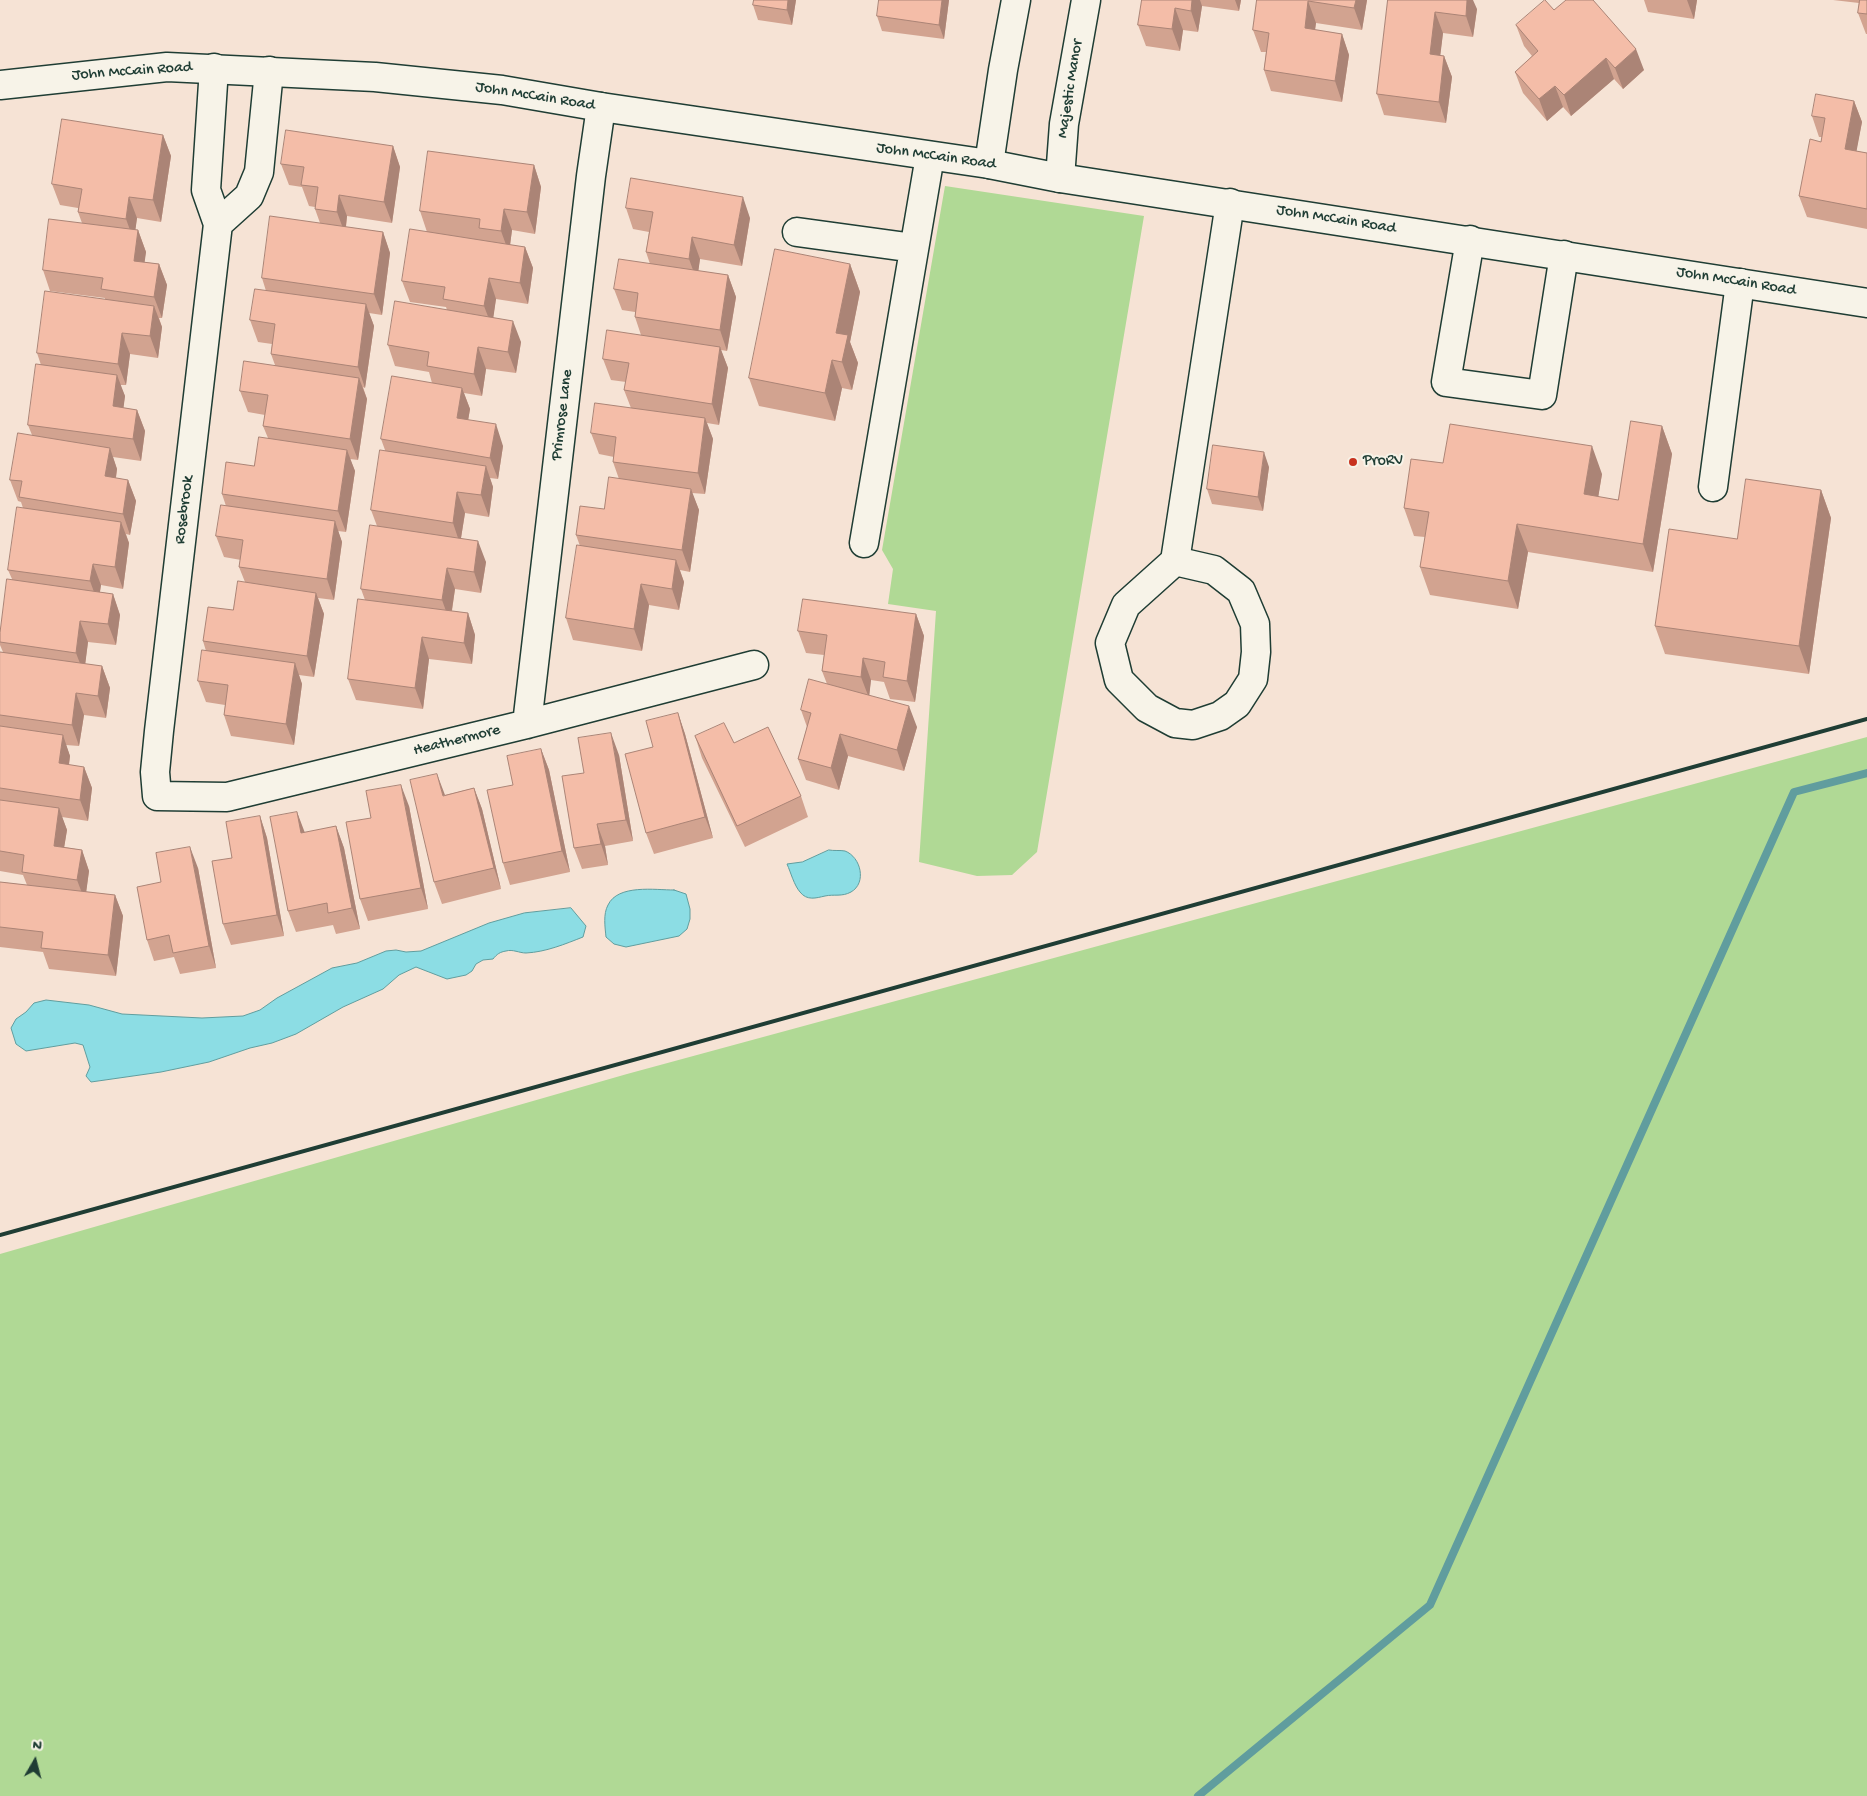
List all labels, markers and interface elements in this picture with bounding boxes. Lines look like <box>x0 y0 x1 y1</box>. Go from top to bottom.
street label: Majestic Manor <box>1054 38 1088 140</box>
street label: John McCain Road <box>71 58 193 86</box>
street label: John McCain Road <box>474 78 596 116</box>
street label: John McCain Road <box>875 139 997 175</box>
street label: John McCain Road <box>1275 201 1397 239</box>
street label: John McCain Road <box>1675 263 1797 301</box>
street label: Primrose Lane <box>548 368 578 462</box>
place label: ProRV <box>1363 452 1403 472</box>
marker: ProRV <box>1347 456 1359 468</box>
street label: Rosebrook <box>171 475 199 545</box>
street label: Heathermore <box>412 721 502 761</box>
north arrow <box>10 1736 60 1786</box>
text: N <box>31 1737 43 1755</box>

